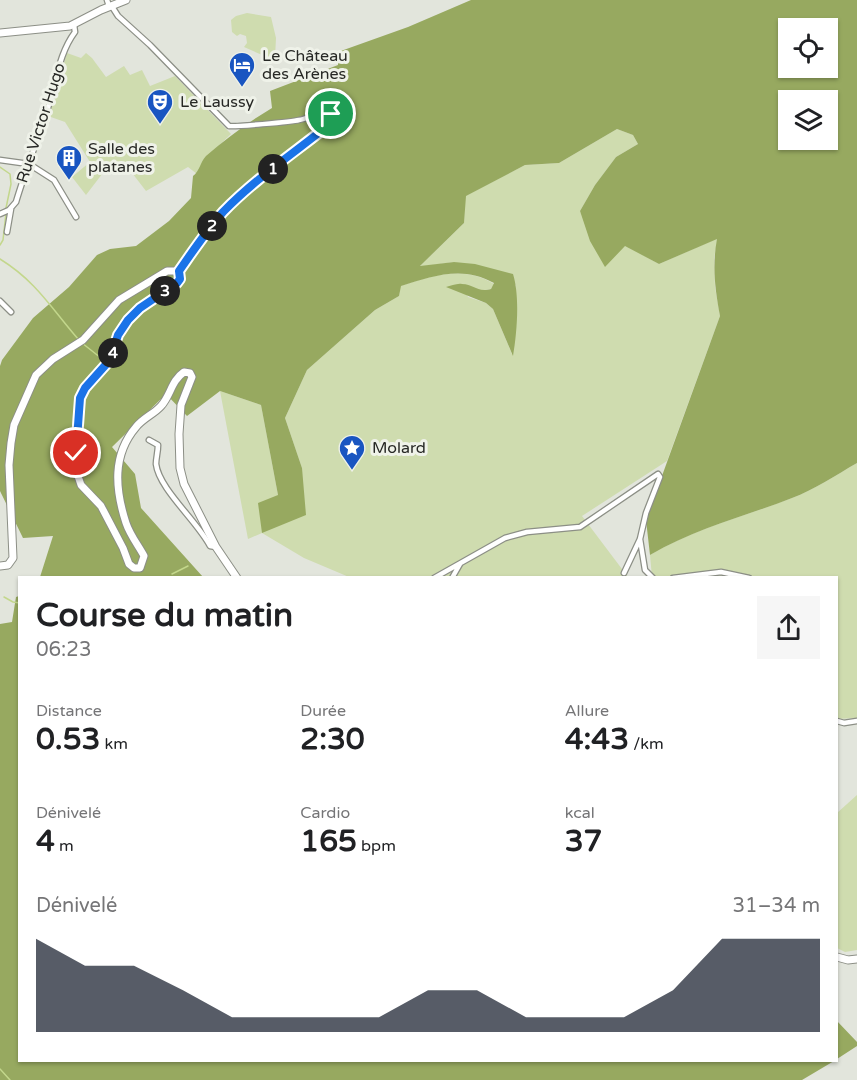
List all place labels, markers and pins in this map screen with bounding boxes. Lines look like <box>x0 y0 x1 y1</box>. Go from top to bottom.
place label: Le Château des Arènes <box>262 46 348 84</box>
hotel icon: Le Château des Arènes <box>227 50 257 88</box>
theatre icon: Le Laussy <box>145 87 175 125</box>
pin <box>305 88 356 139</box>
place label: Le Laussy <box>180 92 255 112</box>
place label: Salle des platanes <box>88 139 155 177</box>
building icon: Salle des platanes <box>54 143 84 181</box>
pin: 1 <box>258 154 288 184</box>
pin: 2 <box>197 211 227 241</box>
pin: 3 <box>150 276 180 306</box>
pin: 4 <box>98 338 128 368</box>
pin <box>50 427 101 478</box>
place icon: Molard <box>337 433 367 471</box>
place label: Molard <box>372 438 426 458</box>

